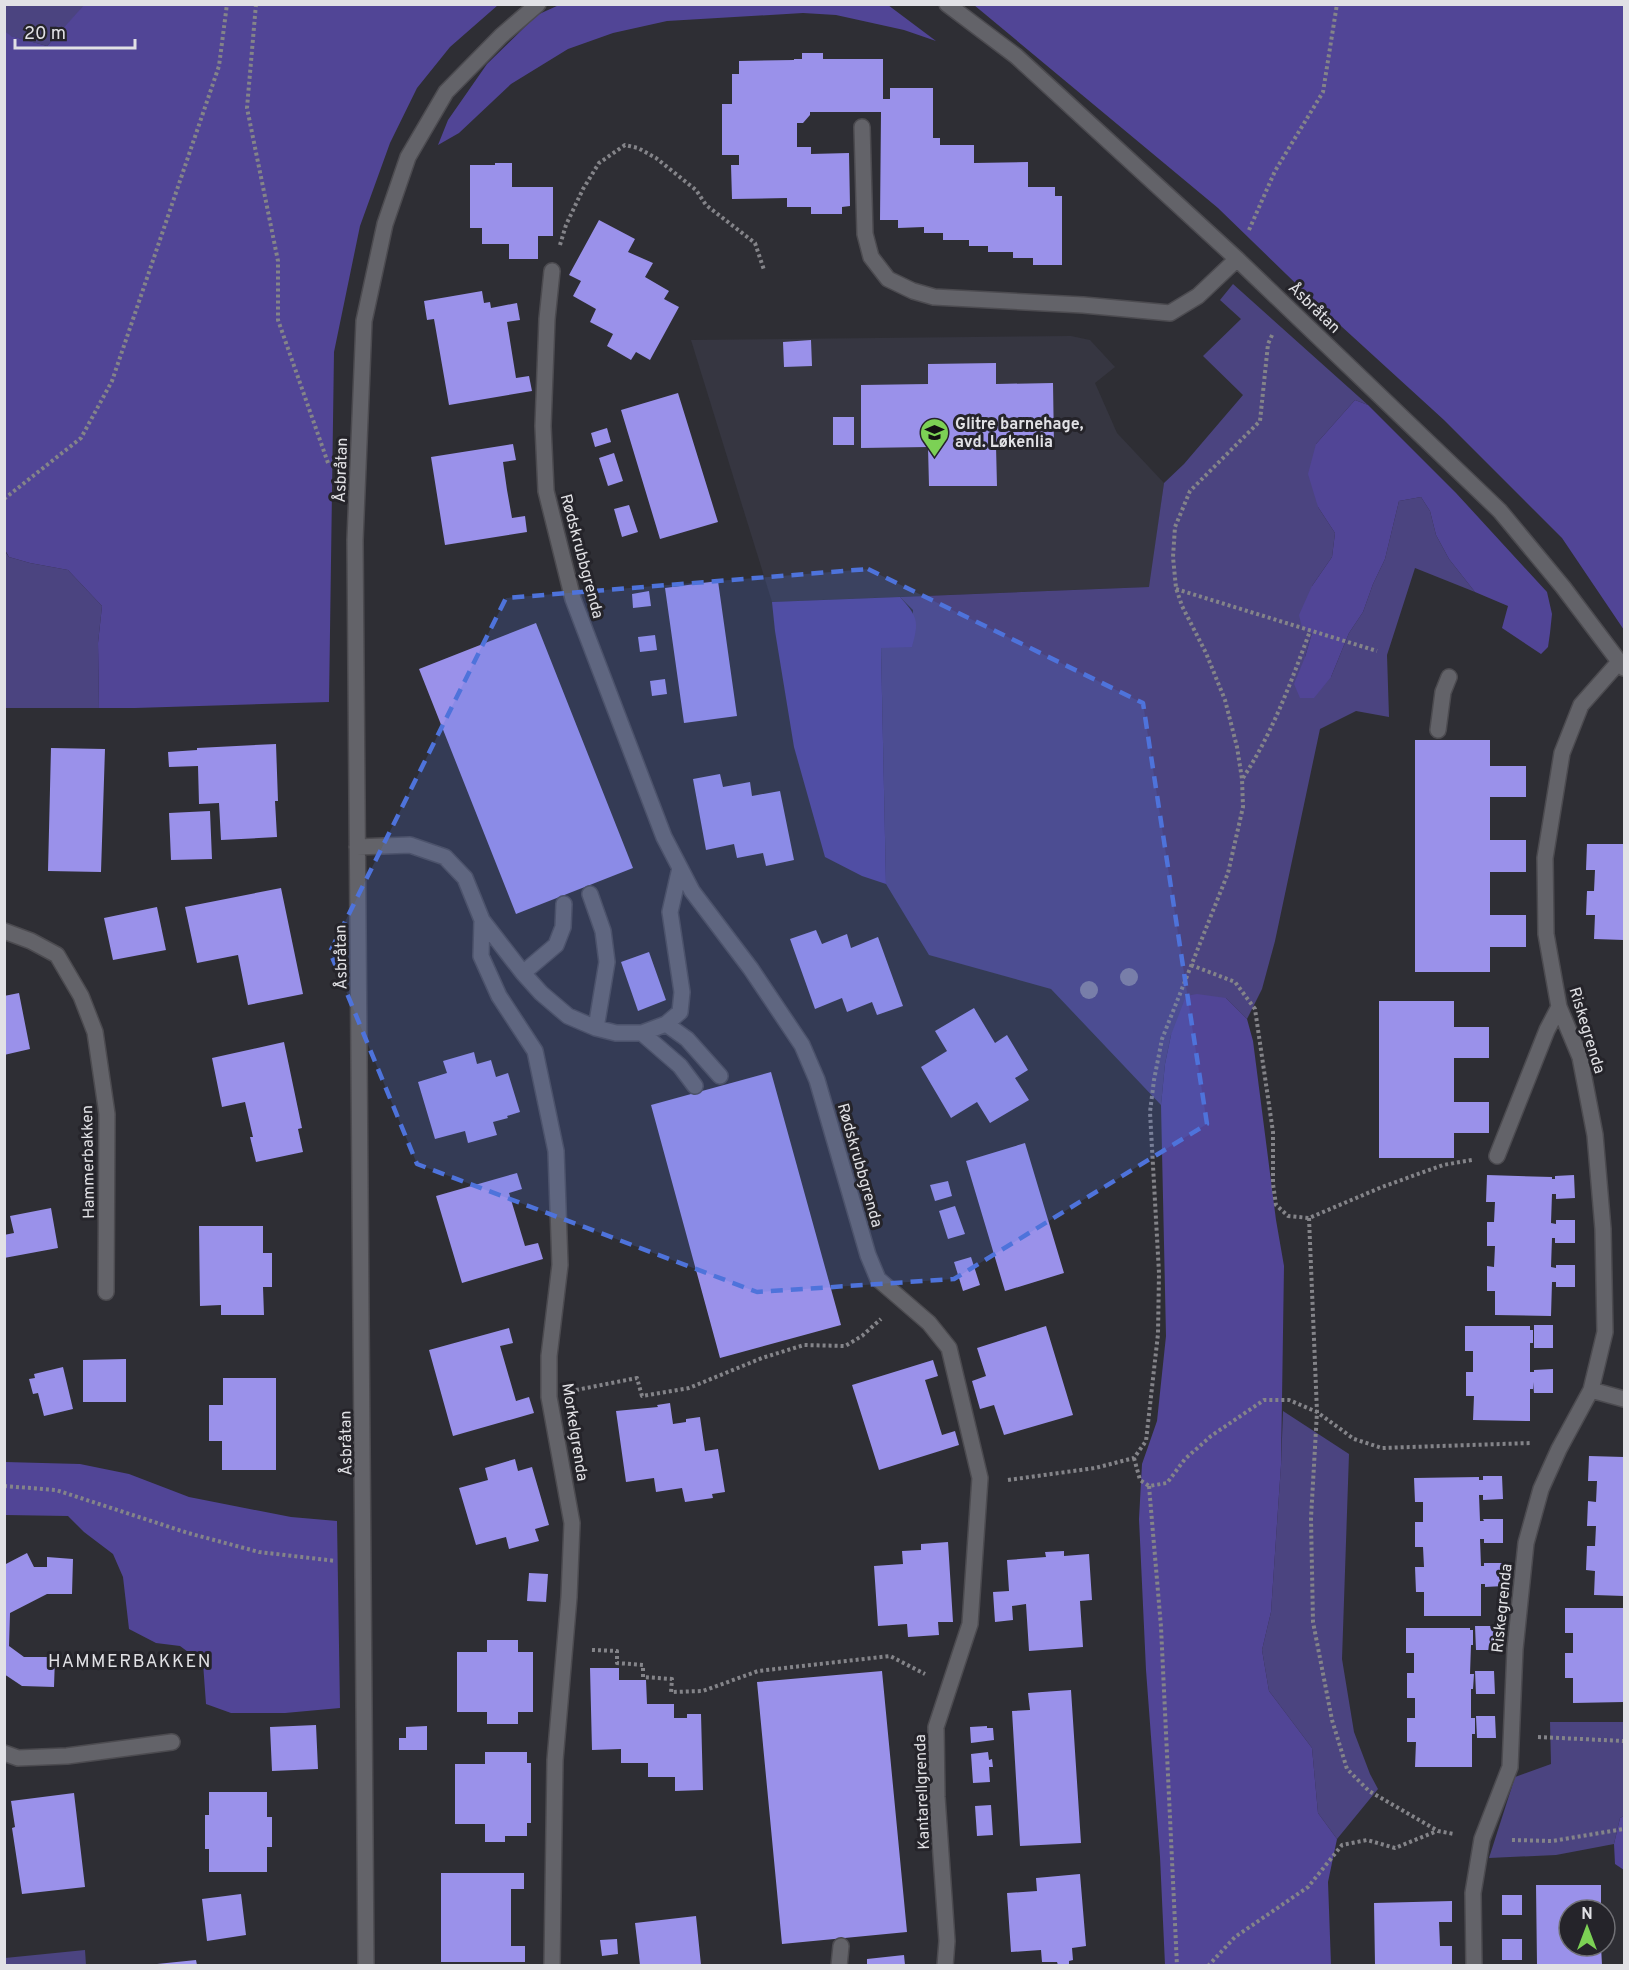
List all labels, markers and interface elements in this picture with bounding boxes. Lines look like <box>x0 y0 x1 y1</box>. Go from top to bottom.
scale bar <box>15 12 135 50</box>
text: 20 m <box>24 23 66 46</box>
street label: Åsbråtan <box>1283 278 1345 338</box>
place label: Glitre barnehage, avd. Løkenlia <box>955 415 1083 453</box>
school or university icon: Glitre barnehage, avd. Løkenlia <box>918 416 950 458</box>
street label: Åsbråtan <box>330 437 353 503</box>
street label: Rødskrubbgrenda <box>555 492 607 621</box>
street label: Åsbråtan <box>330 924 353 990</box>
street label: Riskegrenda <box>1563 985 1609 1076</box>
street label: Rødskrubbgrenda <box>832 1101 886 1230</box>
street label: Hammerbakken <box>78 1105 100 1219</box>
street label: Morkelgrenda <box>556 1382 592 1483</box>
street label: Åsbråtan <box>335 1410 358 1476</box>
street label: Riskegrenda <box>1488 1563 1518 1654</box>
district label: HAMMERBAKKEN <box>48 1651 212 1674</box>
street label: Kantarellgrenda <box>911 1734 935 1850</box>
north arrow <box>1557 1898 1617 1958</box>
text: N <box>1581 1905 1593 1925</box>

